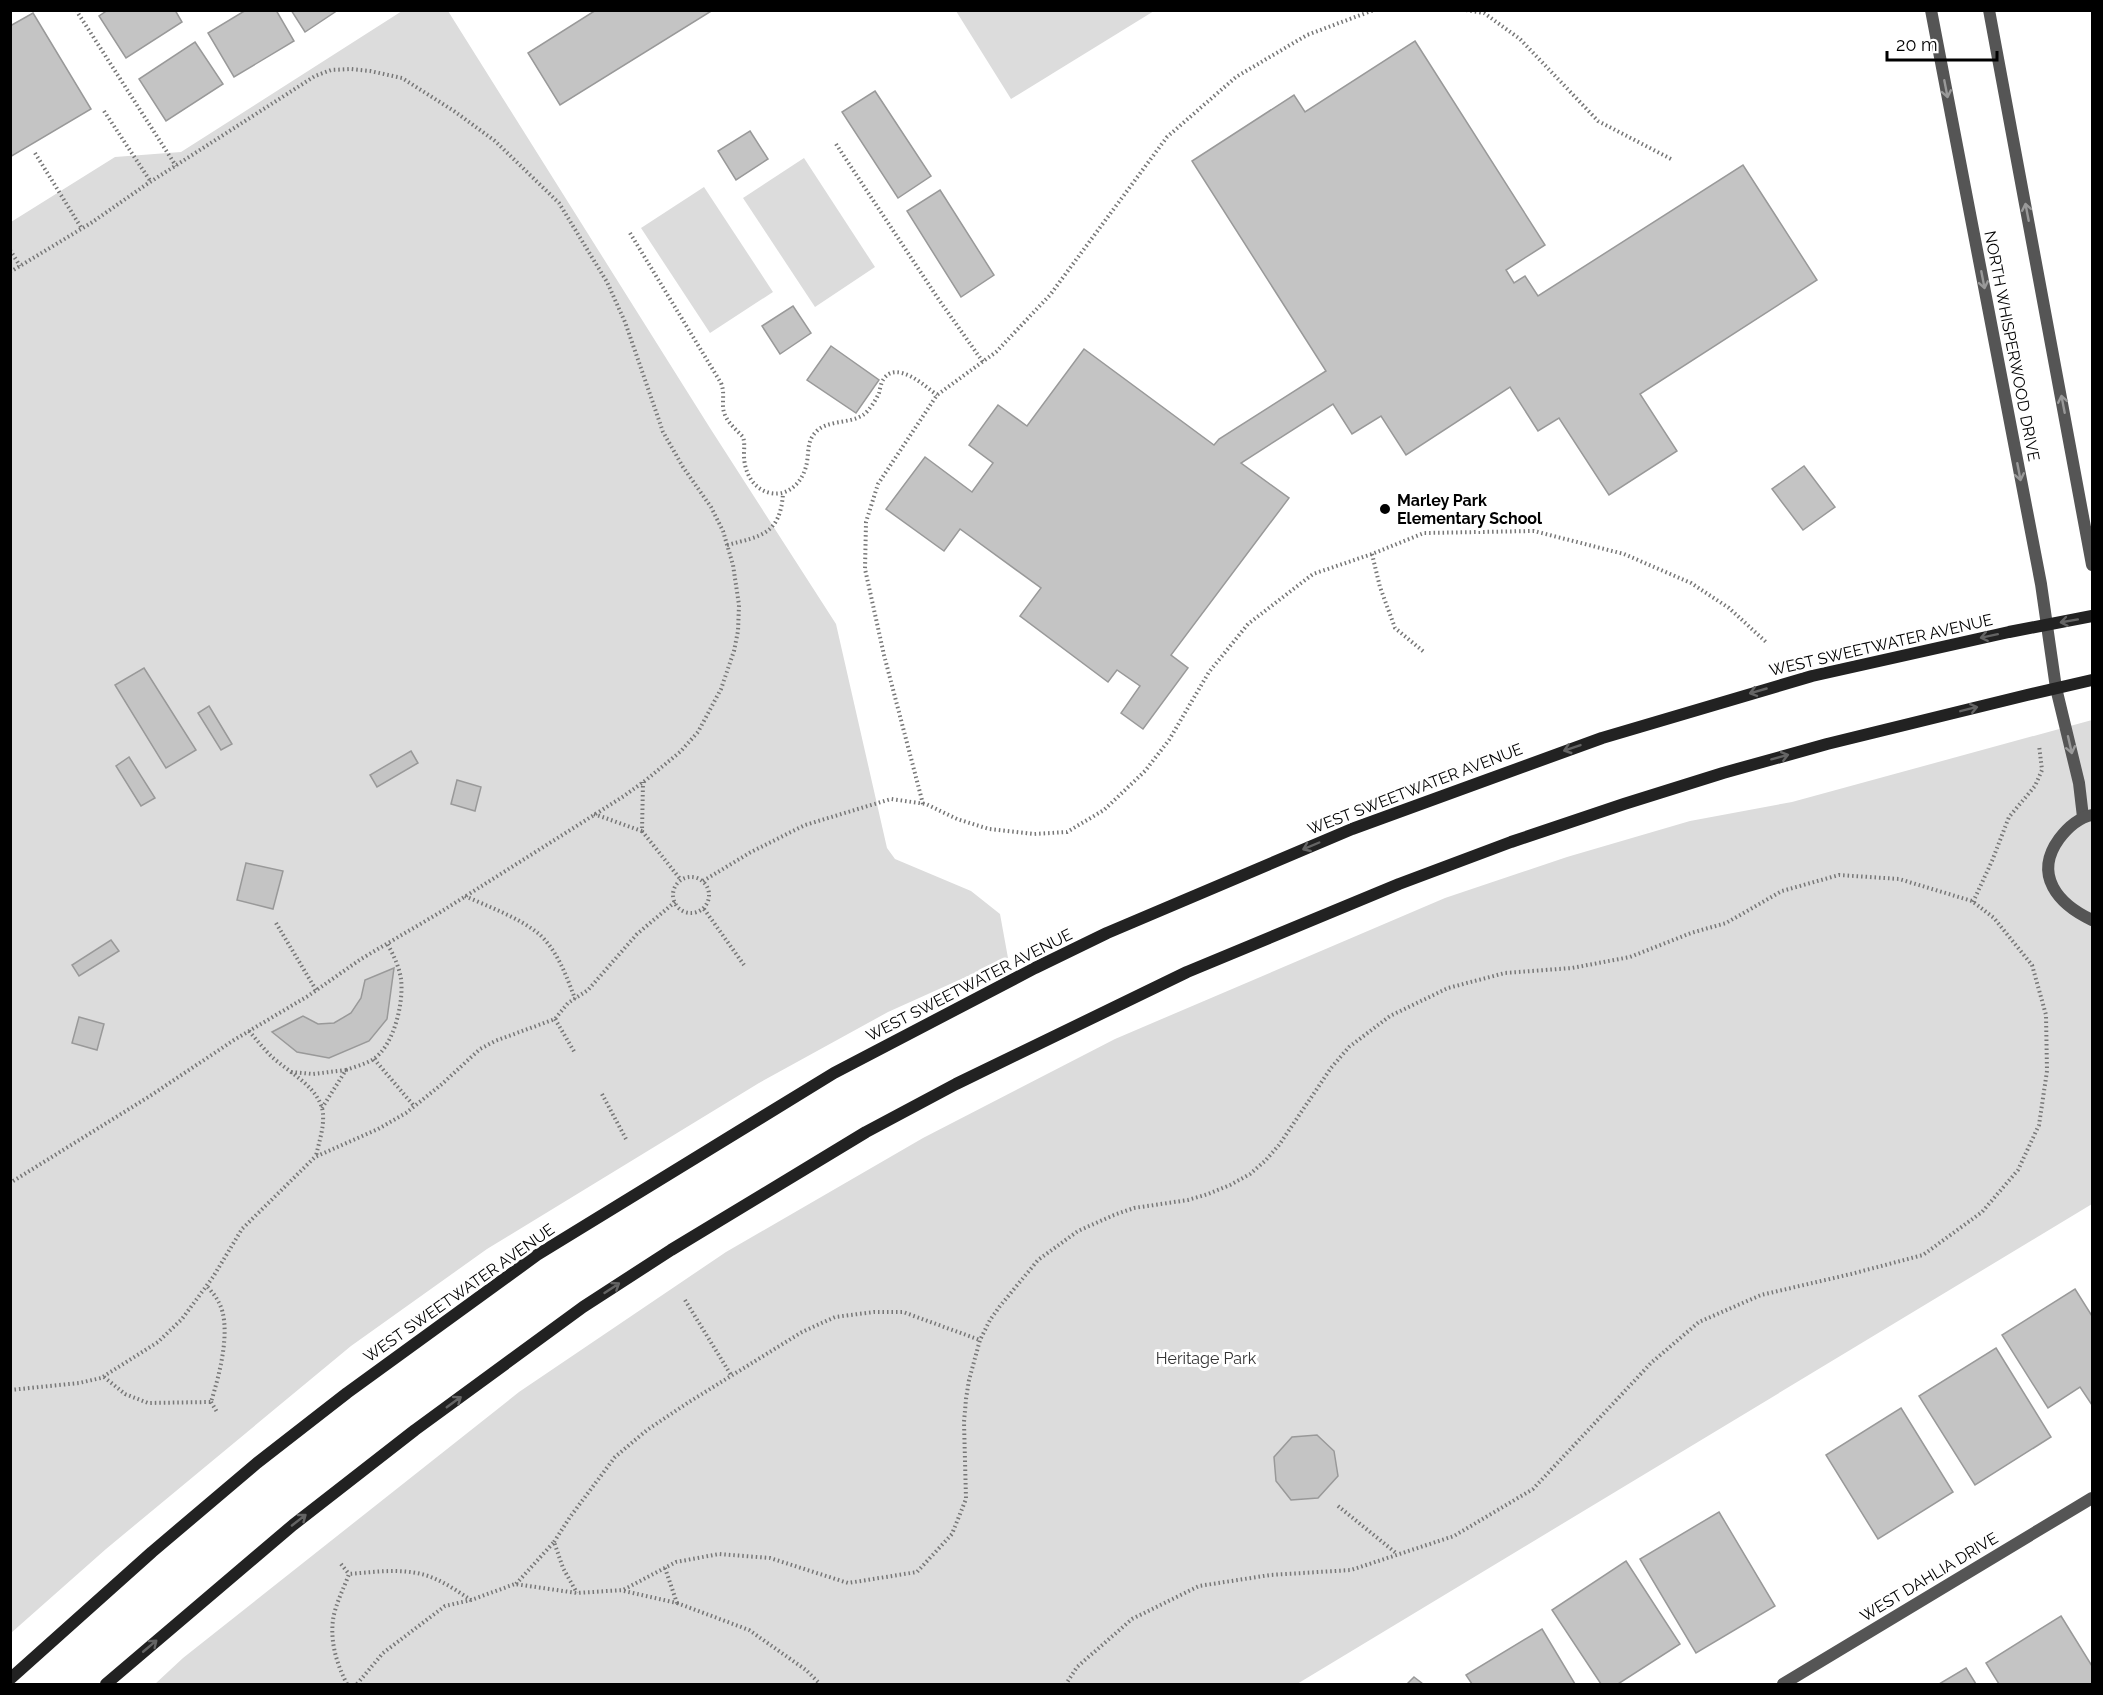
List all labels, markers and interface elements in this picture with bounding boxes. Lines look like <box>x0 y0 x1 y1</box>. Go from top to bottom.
scale bar <box>1887 24 1996 62</box>
text: 20 m <box>1896 34 1938 55</box>
one-way arrow <box>1941 78 1952 98</box>
one-way arrow <box>2021 203 2032 223</box>
street label: NORTH WHISPERWOOD DRIVE <box>1980 229 2044 463</box>
one-way arrow <box>1978 270 1989 289</box>
one-way arrow <box>2057 395 2068 414</box>
one-way arrow <box>2014 461 2025 481</box>
place label: Marley Park Elementary School <box>1397 491 1543 528</box>
marker: Marley Park Elementary School <box>1378 502 1392 516</box>
street label: WEST SWEETWATER AVENUE <box>1767 610 1995 680</box>
one-way arrow <box>2060 615 2080 626</box>
one-way arrow <box>1980 631 1999 642</box>
one-way arrow <box>1749 686 1768 697</box>
one-way arrow <box>1959 703 1978 715</box>
one-way arrow <box>2064 735 2076 754</box>
street label: WEST SWEETWATER AVENUE <box>1305 739 1525 839</box>
one-way arrow <box>1563 744 1582 755</box>
one-way arrow <box>1770 751 1789 763</box>
one-way arrow <box>1302 841 1321 852</box>
street label: WEST SWEETWATER AVENUE <box>863 925 1075 1045</box>
street label: WEST SWEETWATER AVENUE <box>360 1220 558 1366</box>
one-way arrow <box>604 1282 620 1294</box>
park label: Heritage Park <box>1156 1349 1257 1368</box>
one-way arrow <box>445 1396 461 1408</box>
one-way arrow <box>291 1514 307 1527</box>
street label: WEST DAHLIA DRIVE <box>1857 1528 2002 1626</box>
one-way arrow <box>142 1639 157 1653</box>

